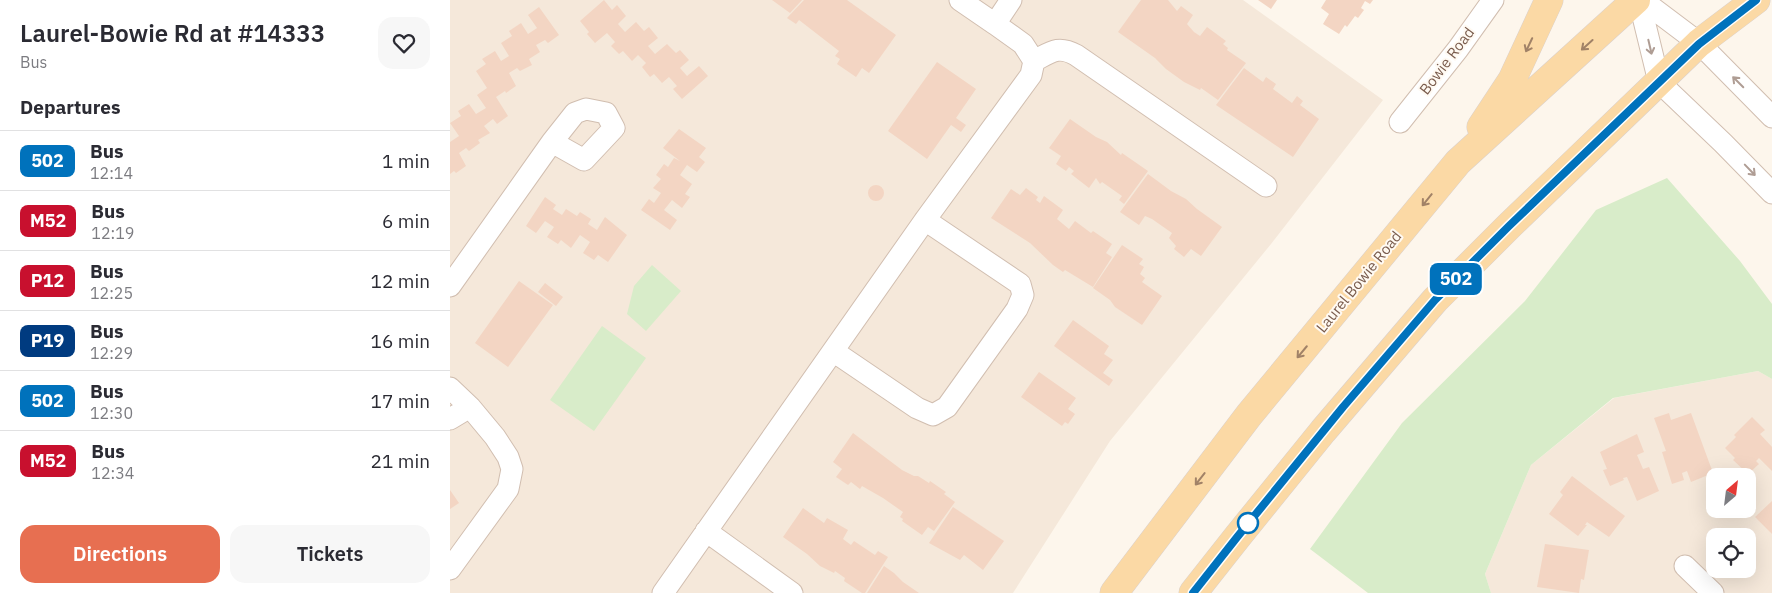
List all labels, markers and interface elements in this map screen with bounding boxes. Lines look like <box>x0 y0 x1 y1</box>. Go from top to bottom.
text: Laurel-Bowie Rd at #14333 <box>20 17 325 49</box>
button: heart <box>378 17 430 69</box>
street label: Bowie Road <box>1415 23 1478 98</box>
one-way arrow <box>1524 37 1533 52</box>
one-way arrow <box>1581 39 1594 51</box>
one-way arrow <box>1646 39 1655 55</box>
text: Bus <box>20 52 47 72</box>
one-way arrow <box>1732 76 1744 89</box>
text: Departures <box>20 95 120 119</box>
text: Bus <box>90 139 124 163</box>
text: 502 <box>31 149 64 172</box>
text: 1 min <box>382 149 430 173</box>
text: 12:14 <box>90 163 133 183</box>
one-way arrow <box>1744 164 1756 176</box>
one-way arrow <box>1422 193 1433 206</box>
text: Bus <box>91 199 125 223</box>
text: M52 <box>30 209 66 232</box>
text: 6 min <box>382 209 430 233</box>
text: 12:19 <box>91 223 134 243</box>
street label: Laurel Bowie Road <box>1312 227 1405 336</box>
text: Bus <box>90 259 124 283</box>
line badge: 502 <box>1427 263 1485 295</box>
text: 502 <box>1440 267 1472 290</box>
text: P12 <box>31 269 64 292</box>
text: 12 min <box>371 269 430 293</box>
text: 12:25 <box>90 283 133 303</box>
text: Bus <box>90 319 124 343</box>
text: P19 <box>31 329 64 352</box>
text: 16 min <box>371 329 430 353</box>
text: 12:29 <box>90 343 133 363</box>
one-way arrow <box>1296 345 1307 358</box>
text: Bus <box>90 379 124 403</box>
text: 502 <box>31 389 64 412</box>
text: 17 min <box>371 389 430 413</box>
text: 12:30 <box>90 403 133 423</box>
text: Bus <box>91 439 125 463</box>
text: M52 <box>30 449 66 472</box>
text: 21 min <box>371 449 430 473</box>
text: 12:34 <box>91 463 134 483</box>
north arrow <box>1706 468 1756 518</box>
map controls <box>1706 468 1756 578</box>
one-way arrow <box>1194 472 1205 485</box>
unlabelled marker <box>1237 512 1259 534</box>
button: Directions <box>20 525 220 583</box>
button: Tickets <box>230 525 430 583</box>
button: locate <box>1706 528 1756 578</box>

